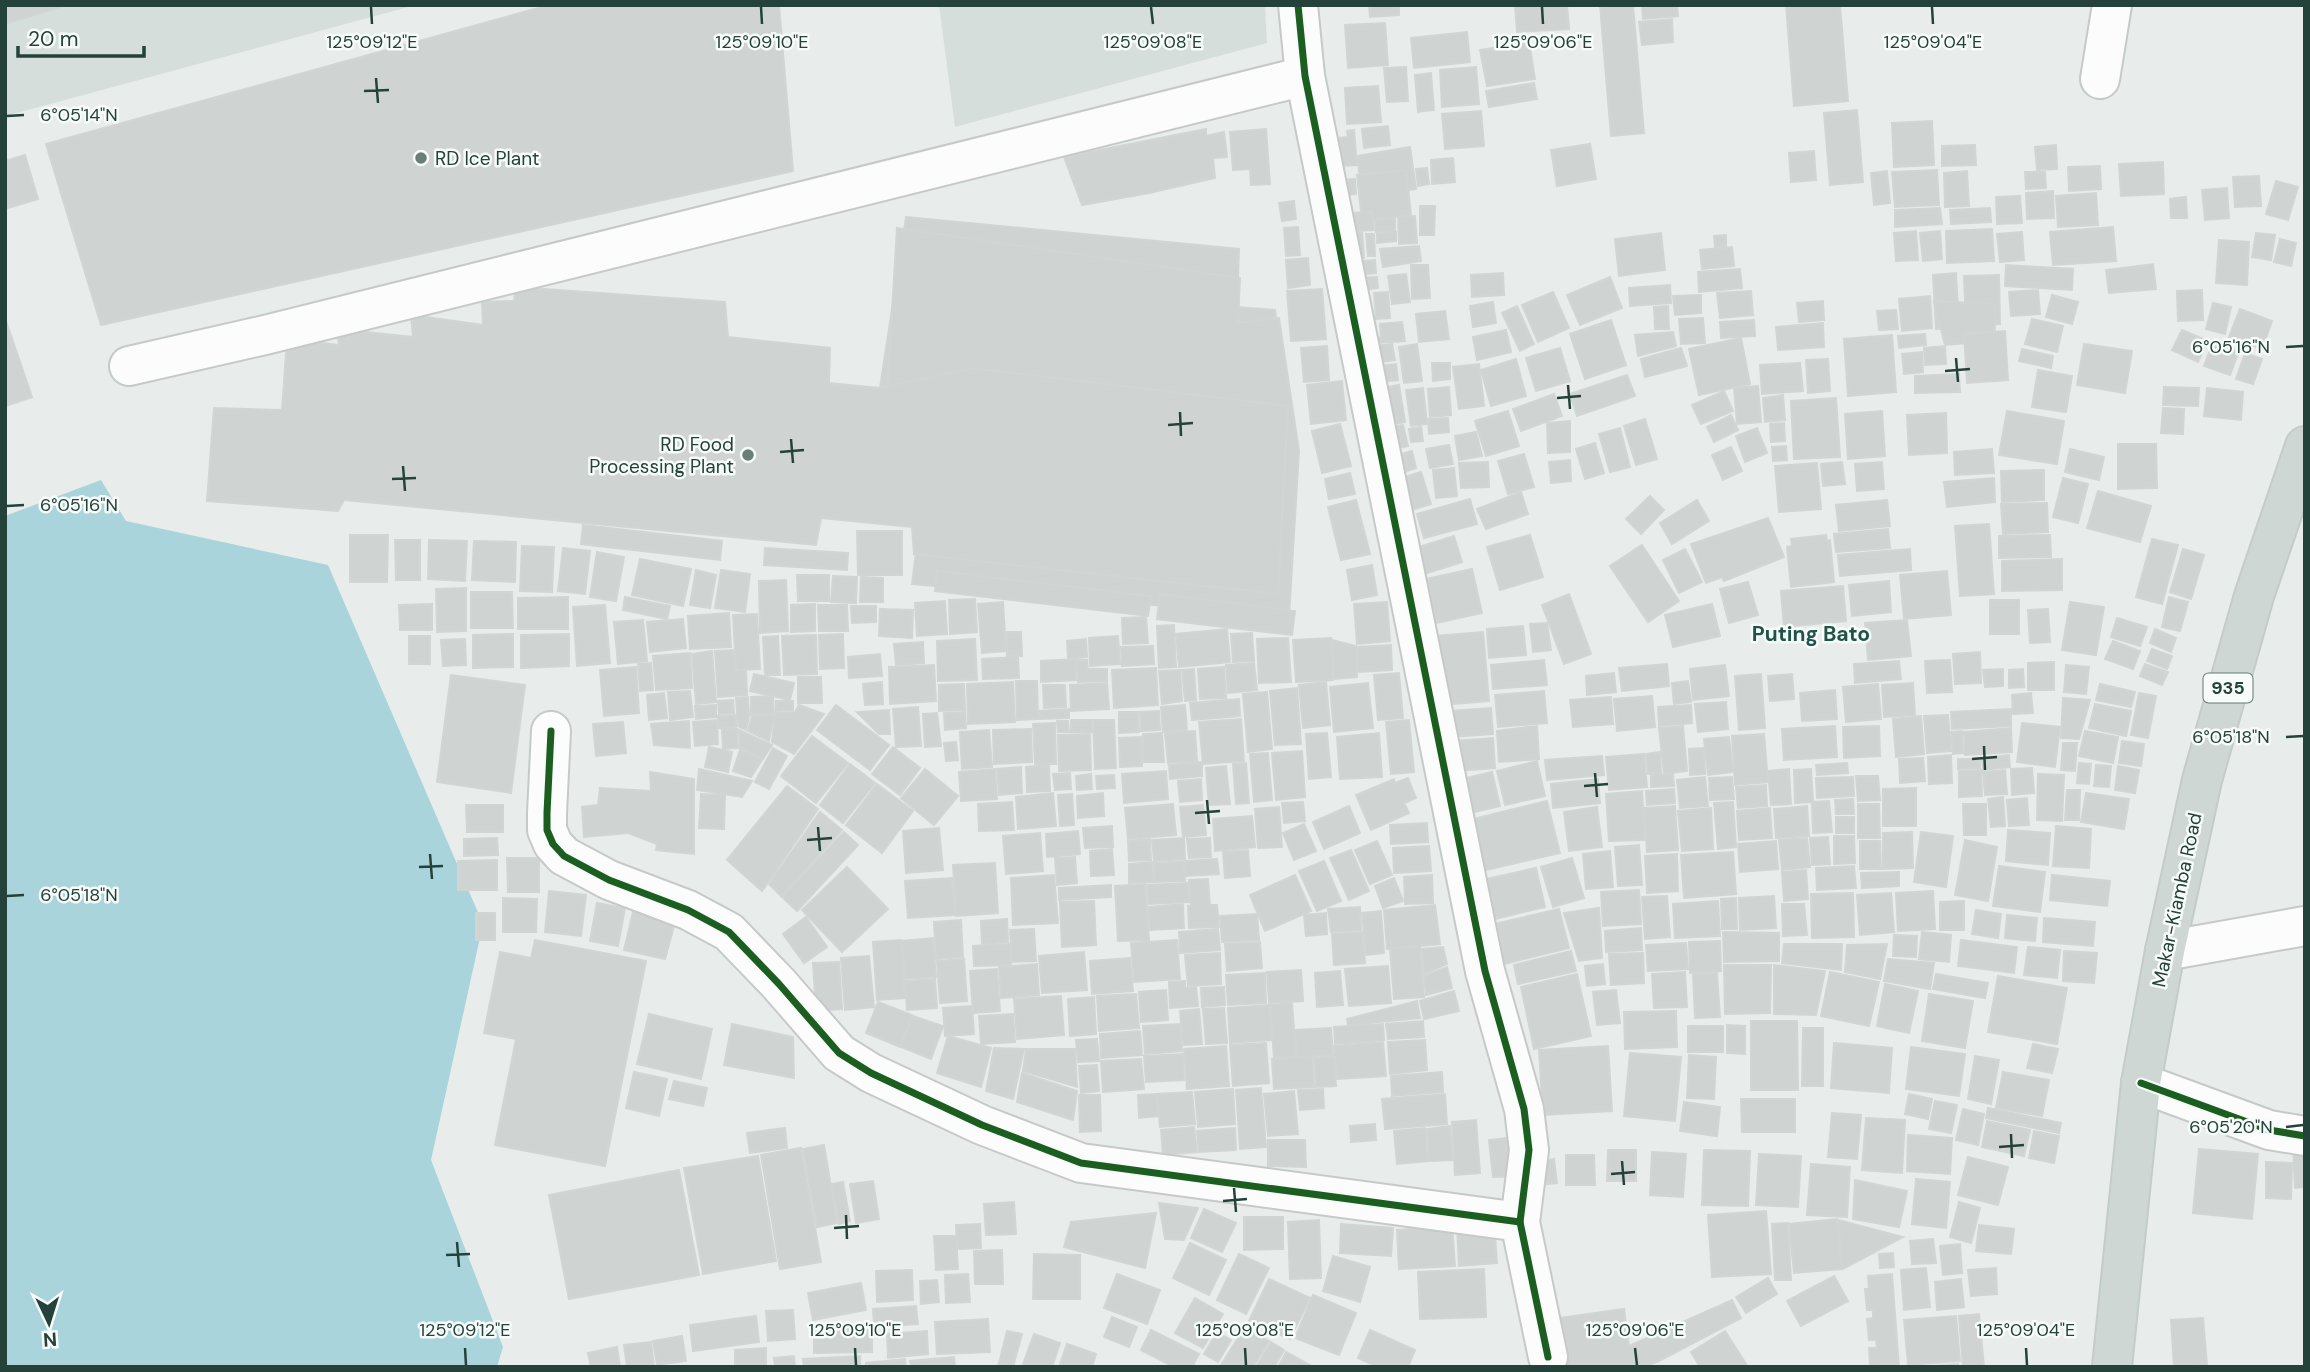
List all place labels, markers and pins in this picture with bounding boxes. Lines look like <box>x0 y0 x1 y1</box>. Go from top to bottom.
place label: RD Ice Plant <box>435 146 540 171</box>
marker: RD Ice Plant <box>413 150 429 166</box>
place label: RD Food Processing Plant <box>589 432 734 479</box>
marker: RD Food Processing Plant <box>740 447 756 463</box>

